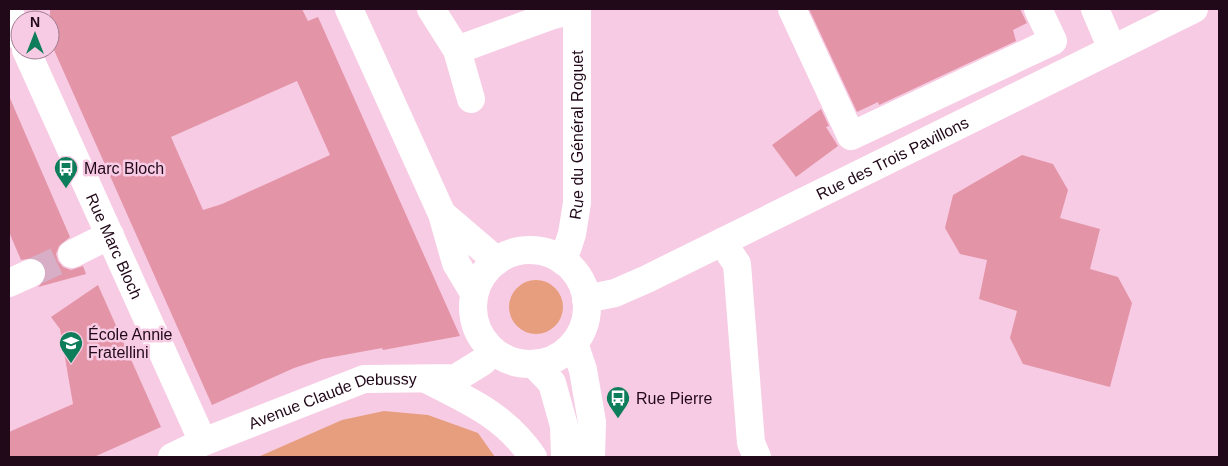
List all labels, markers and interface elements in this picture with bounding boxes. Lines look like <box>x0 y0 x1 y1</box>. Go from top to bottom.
north arrow <box>10 10 60 60</box>
text: N <box>30 14 40 30</box>
street label: Rue du Général Roguet <box>566 50 587 221</box>
street label: Rue des Trois Pavillons <box>814 114 971 203</box>
bus stop icon: Marc Bloch <box>53 155 79 189</box>
place label: Marc Bloch <box>84 160 164 177</box>
street label: Rue Marc Bloch <box>83 191 145 302</box>
place label: École Annie Fratellini <box>88 325 173 361</box>
school or university icon: École Annie Fratellini <box>58 330 84 364</box>
street label: Avenue Claude Debussy <box>246 370 417 432</box>
bus stop icon: Rue Pierre <box>605 385 631 419</box>
place label: Rue Pierre <box>636 390 713 407</box>

